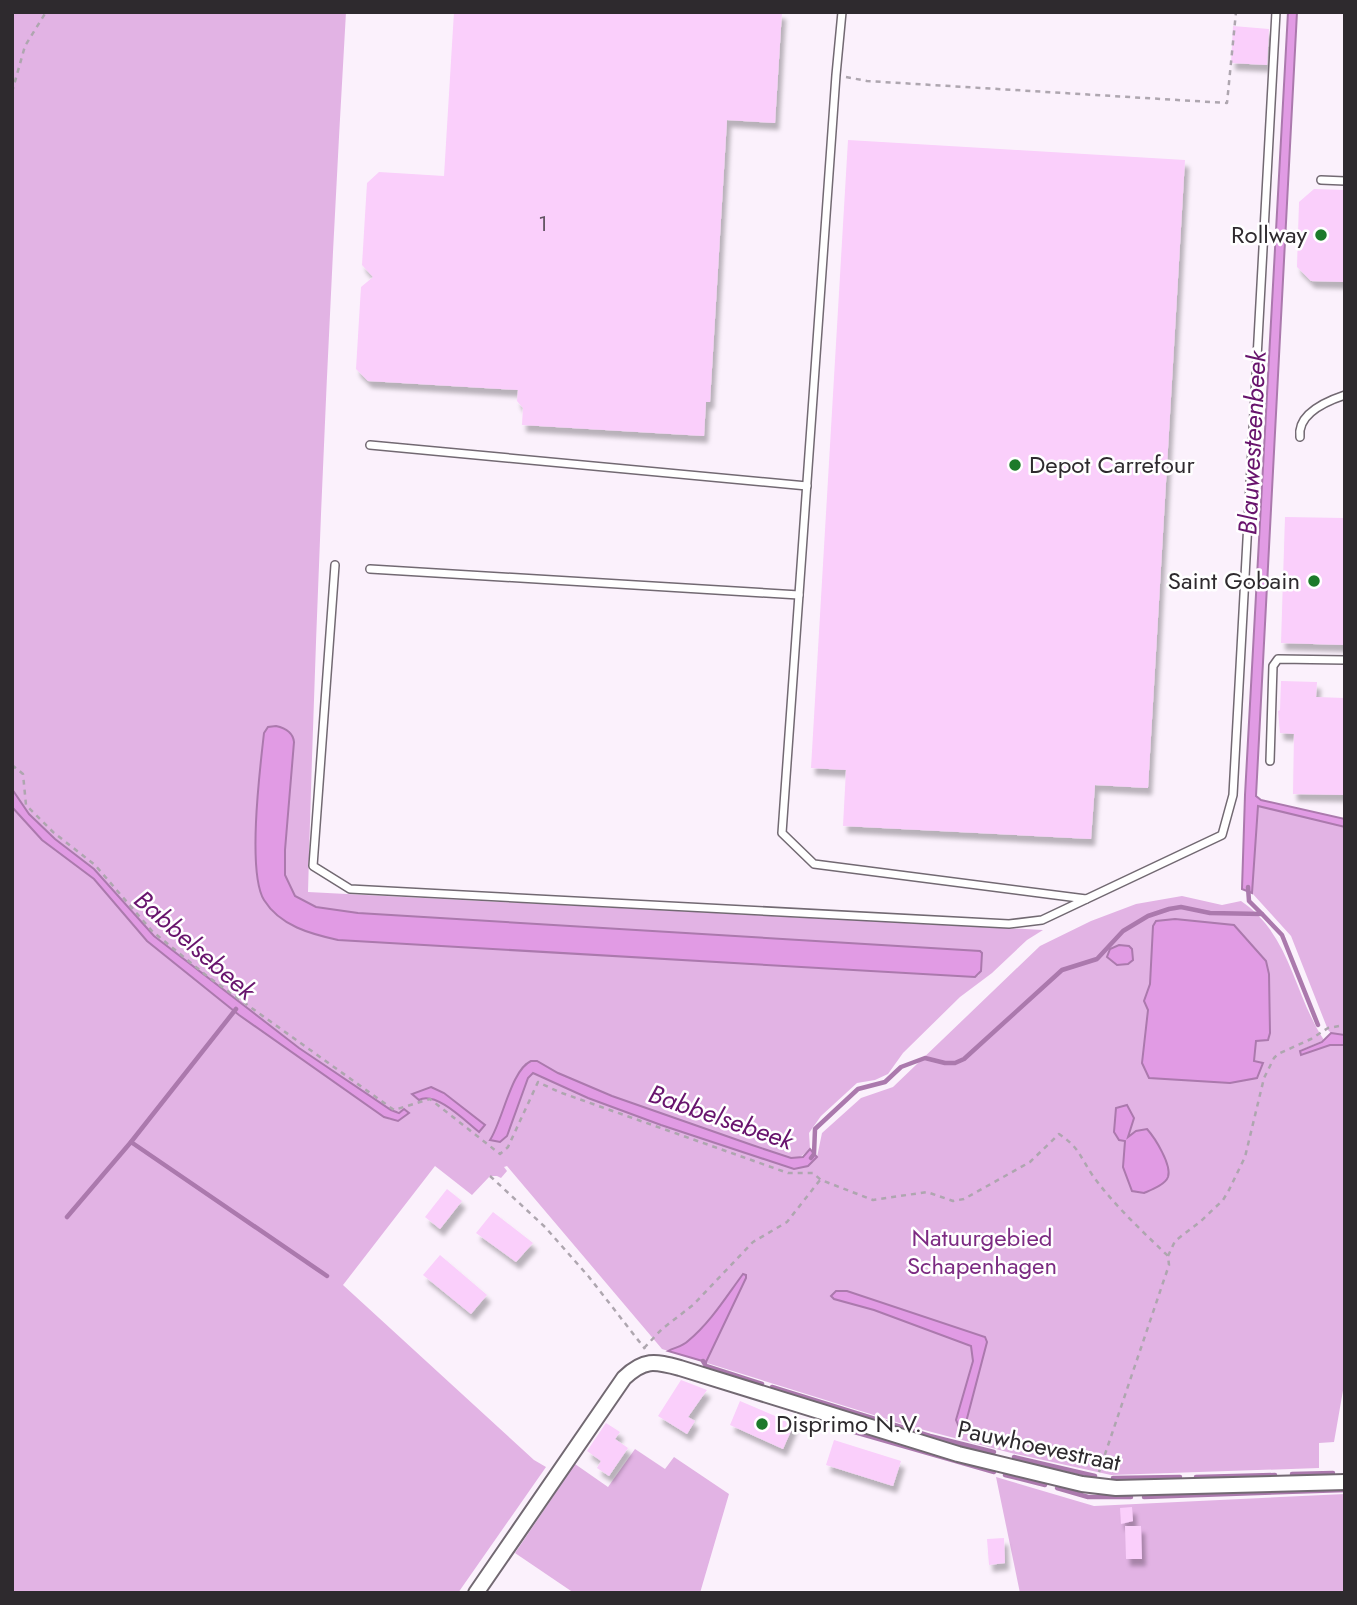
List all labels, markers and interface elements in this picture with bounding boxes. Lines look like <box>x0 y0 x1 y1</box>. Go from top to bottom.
house number: 1 <box>538 209 548 239</box>
place label: Rollway <box>1231 217 1307 252</box>
marker: Rollway <box>1313 227 1329 243</box>
water label: Blauwesteenbeek <box>1228 348 1276 536</box>
place label: Depot Carrefour <box>1029 447 1195 482</box>
marker: Depot Carrefour <box>1007 457 1023 473</box>
place label: Saint Gobain <box>1168 563 1300 598</box>
marker: Saint Gobain <box>1306 573 1322 589</box>
water label: Babbelsebeek <box>126 881 266 1010</box>
water label: Babbelsebeek <box>644 1075 800 1160</box>
park label: Natuurgebied Schapenhagen <box>907 1220 1057 1283</box>
place label: Disprimo N.V. <box>776 1406 922 1441</box>
street label: Pauwhoevestraat <box>954 1411 1124 1480</box>
marker: Disprimo N.V. <box>754 1416 770 1432</box>

